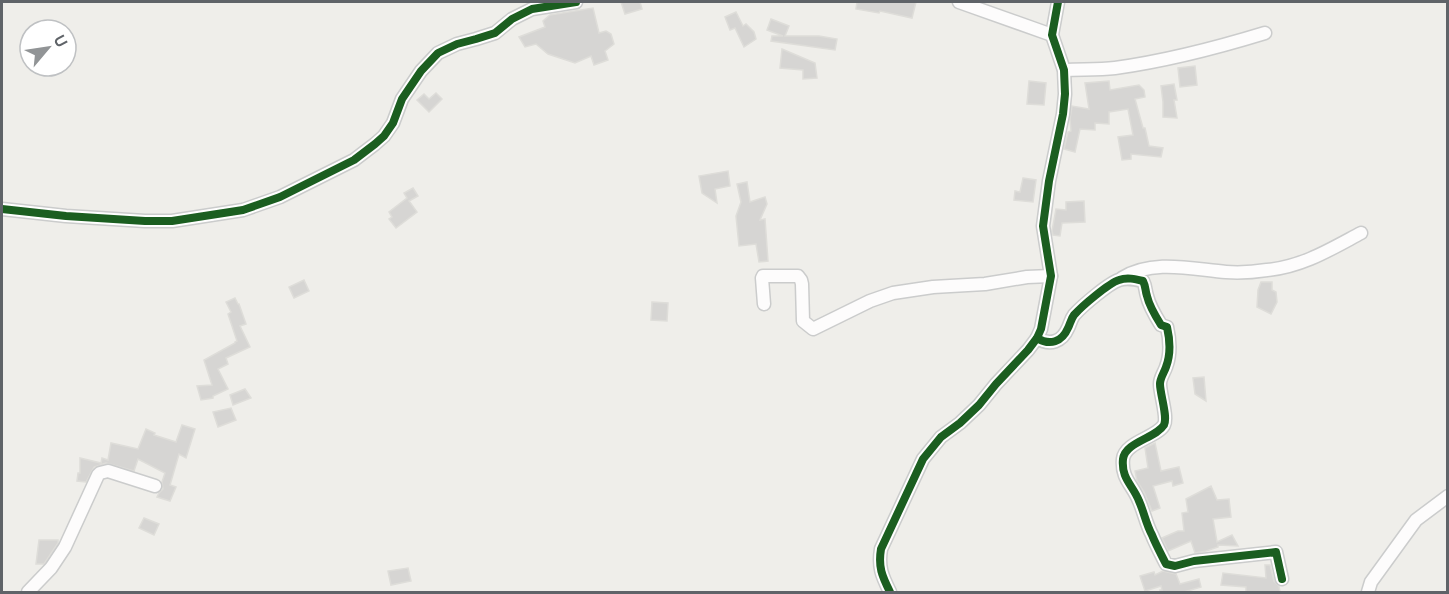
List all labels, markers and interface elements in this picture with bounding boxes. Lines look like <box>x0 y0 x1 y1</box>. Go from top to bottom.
north arrow <box>18 18 78 78</box>
text: U <box>48 32 71 52</box>

